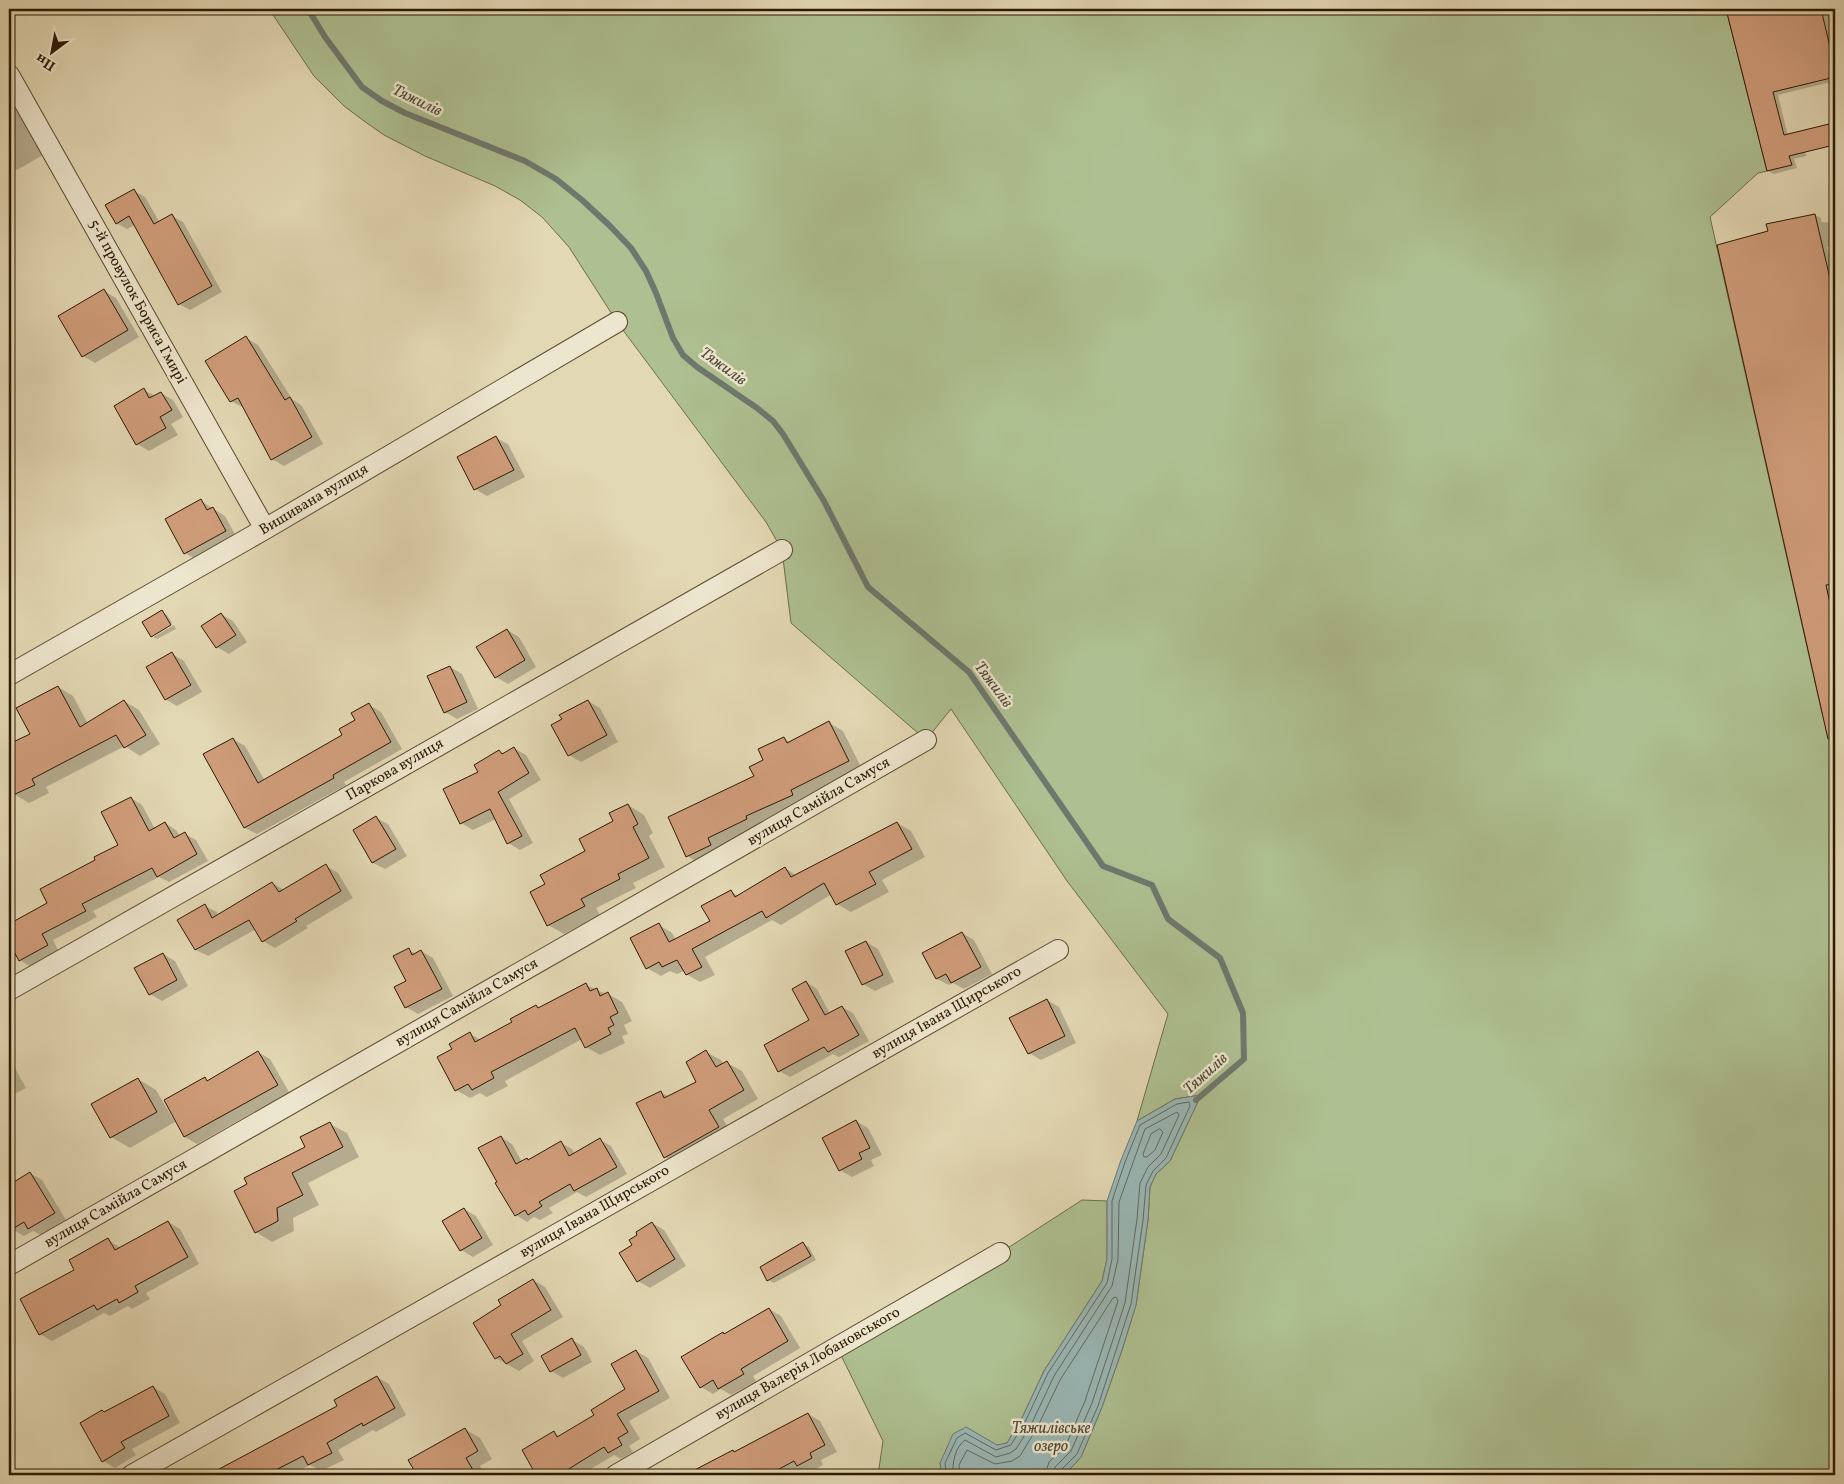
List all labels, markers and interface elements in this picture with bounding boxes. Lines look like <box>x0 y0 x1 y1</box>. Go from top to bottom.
north arrow <box>28 28 78 78</box>
text: Пн <box>32 48 59 75</box>
water label: Тяжилів <box>388 80 446 122</box>
street label: 5-й провулок Бориса Гмирі <box>83 216 191 388</box>
water label: Тяжилів <box>695 343 751 391</box>
street label: Вишивана вулиця <box>256 459 373 541</box>
water label: Тяжилів <box>968 657 1018 713</box>
street label: Паркова вулиця <box>342 733 448 807</box>
street label: вулиця Самійла Самуся <box>744 752 894 852</box>
street label: вулиця Самійла Самуся <box>392 953 542 1053</box>
street label: вулиця Івана Щирського <box>868 961 1026 1065</box>
water label: Тяжилів <box>1179 1048 1233 1100</box>
street label: вулиця Самійла Самуся <box>41 1154 191 1254</box>
street label: вулиця Івана Щирського <box>516 1160 674 1264</box>
street label: вулиця Валерія Лобановського <box>712 1302 904 1426</box>
water label: Тяжилівське озеро <box>1012 1418 1090 1458</box>

